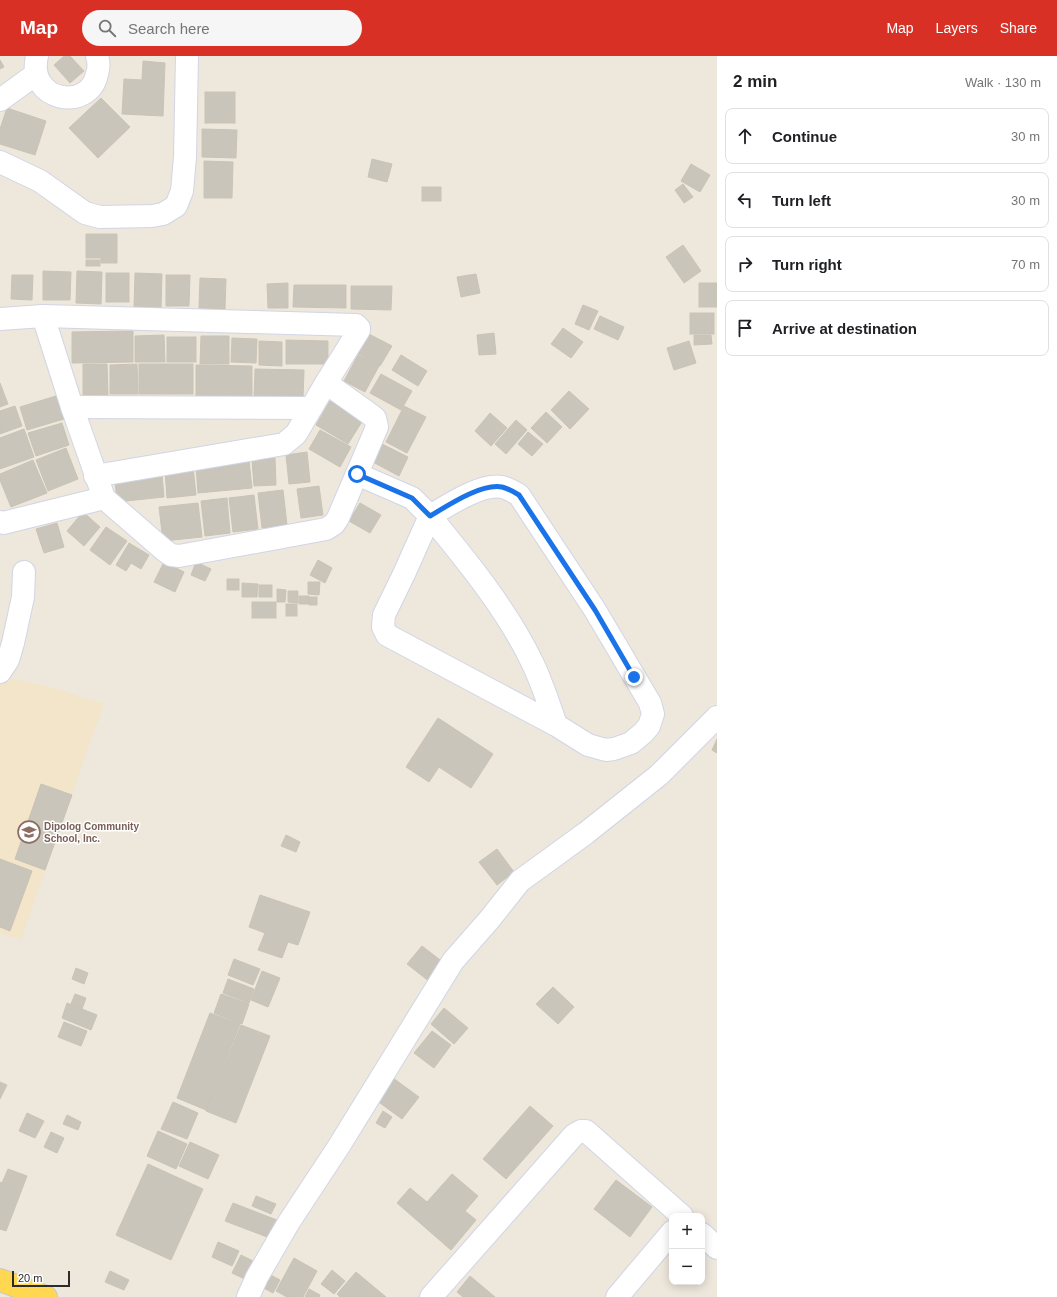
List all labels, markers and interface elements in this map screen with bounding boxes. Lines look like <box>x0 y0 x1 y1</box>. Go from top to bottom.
search box <box>82 10 362 46</box>
text: Map <box>20 17 58 38</box>
icon: search <box>96 17 118 39</box>
text: Search here <box>128 20 210 37</box>
text: Map <box>886 20 914 36</box>
text: Layers <box>936 20 978 36</box>
text: Share <box>1000 20 1037 36</box>
text: 2 min <box>733 72 777 91</box>
text: Walk · 130 m <box>965 75 1041 90</box>
icon: ahead <box>734 125 756 147</box>
text: Continue <box>772 128 837 145</box>
text: 30 m <box>1011 129 1040 144</box>
icon: left <box>734 189 756 211</box>
text: Turn left <box>772 192 831 209</box>
text: 30 m <box>1011 193 1040 208</box>
icon: right <box>734 253 756 275</box>
text: Turn right <box>772 256 842 273</box>
text: 70 m <box>1011 257 1040 272</box>
icon: arrive <box>734 317 756 339</box>
text: Arrive at destination <box>772 320 917 337</box>
route start <box>348 465 366 483</box>
route end <box>625 668 643 686</box>
school or university icon: Dipolog Community School, Inc. <box>16 819 42 845</box>
place label: Dipolog Community School, Inc. <box>44 821 139 844</box>
map controls <box>669 1213 705 1285</box>
button: + <box>669 1213 705 1249</box>
button: − <box>669 1249 705 1285</box>
scale bar <box>12 1269 70 1288</box>
text: 20 m <box>18 1272 42 1284</box>

